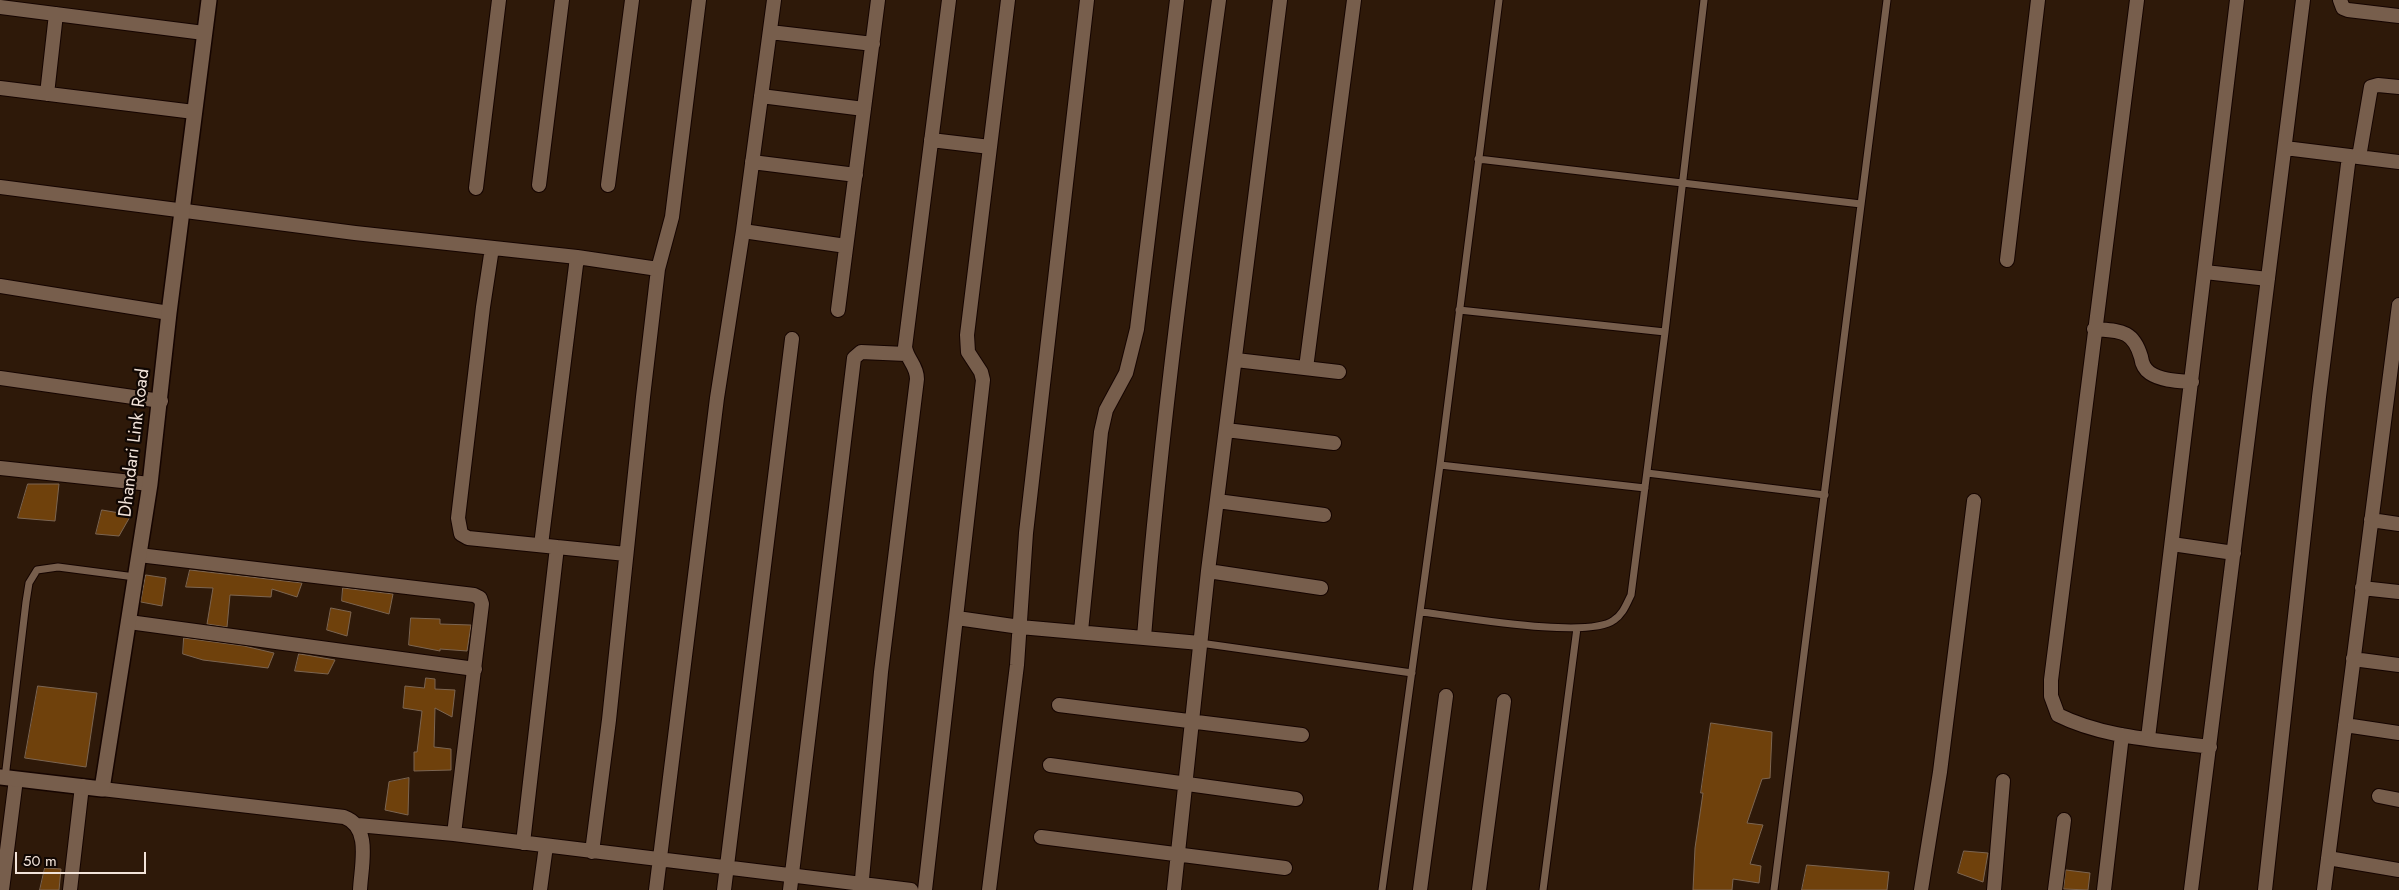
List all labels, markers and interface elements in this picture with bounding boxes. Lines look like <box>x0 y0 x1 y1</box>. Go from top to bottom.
street label: Dhandari Link Road <box>115 368 155 518</box>
scale bar <box>18 842 149 874</box>
text: 50 m <box>23 850 57 872</box>

